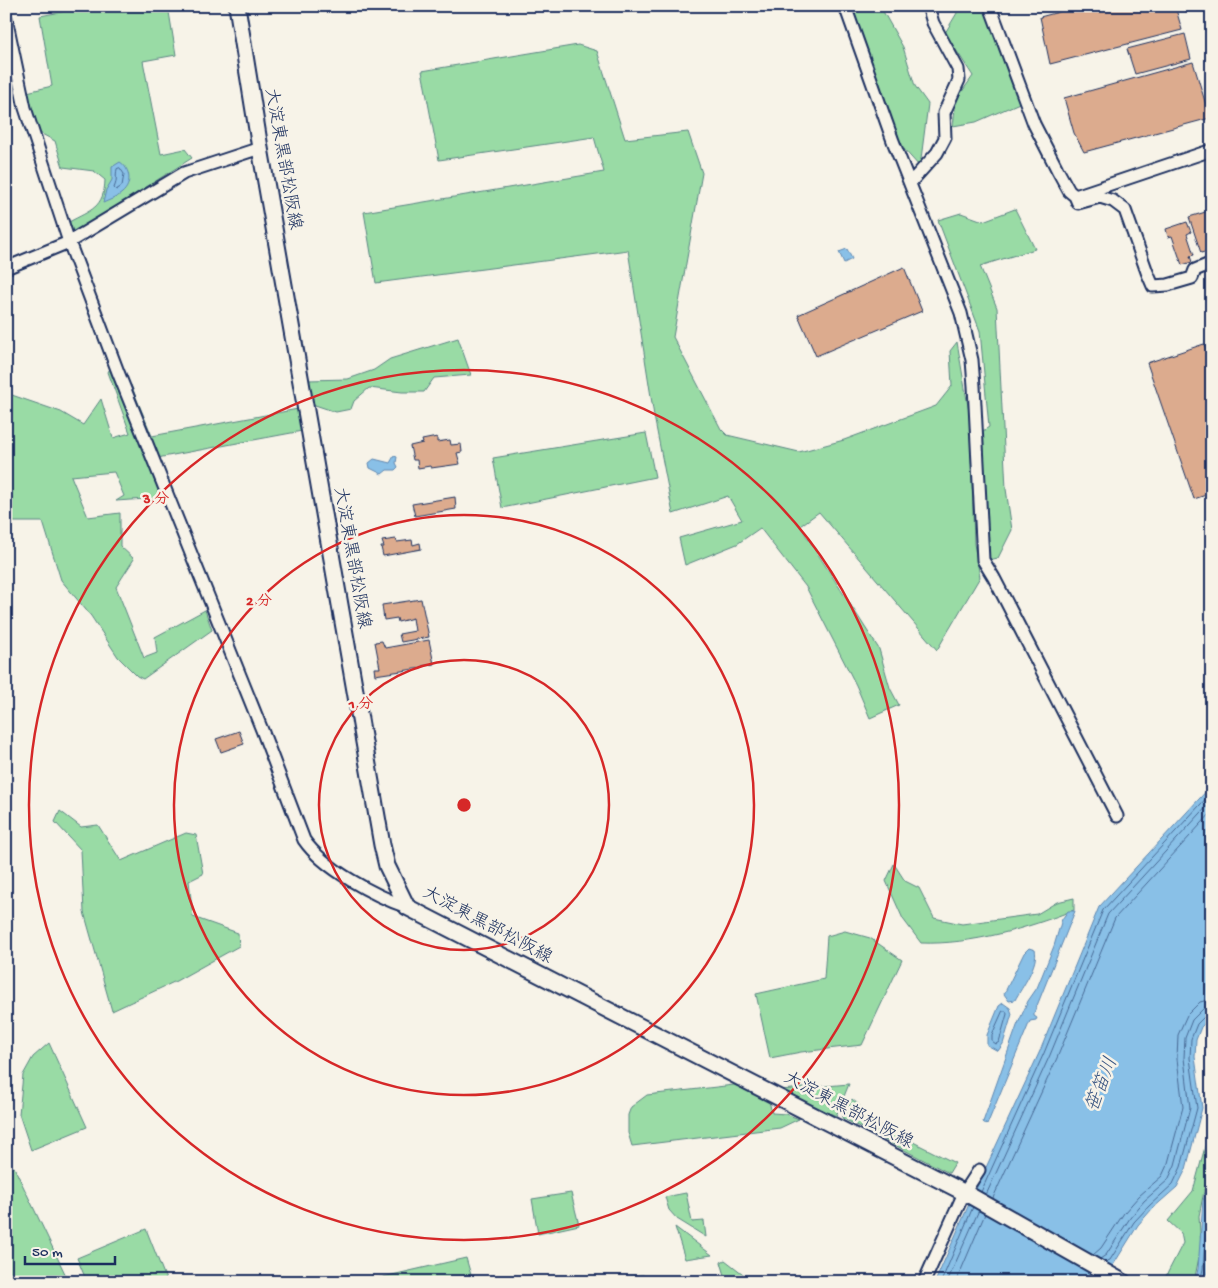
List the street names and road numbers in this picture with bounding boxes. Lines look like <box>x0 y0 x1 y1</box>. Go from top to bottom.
street label: 大淀東黒部松阪線 <box>259 86 306 232</box>
street label: 大淀東黒部松阪線 <box>328 485 375 631</box>
street label: 大淀東黒部松阪線 <box>418 882 556 969</box>
street label: 大淀東黒部松阪線 <box>779 1067 917 1154</box>

